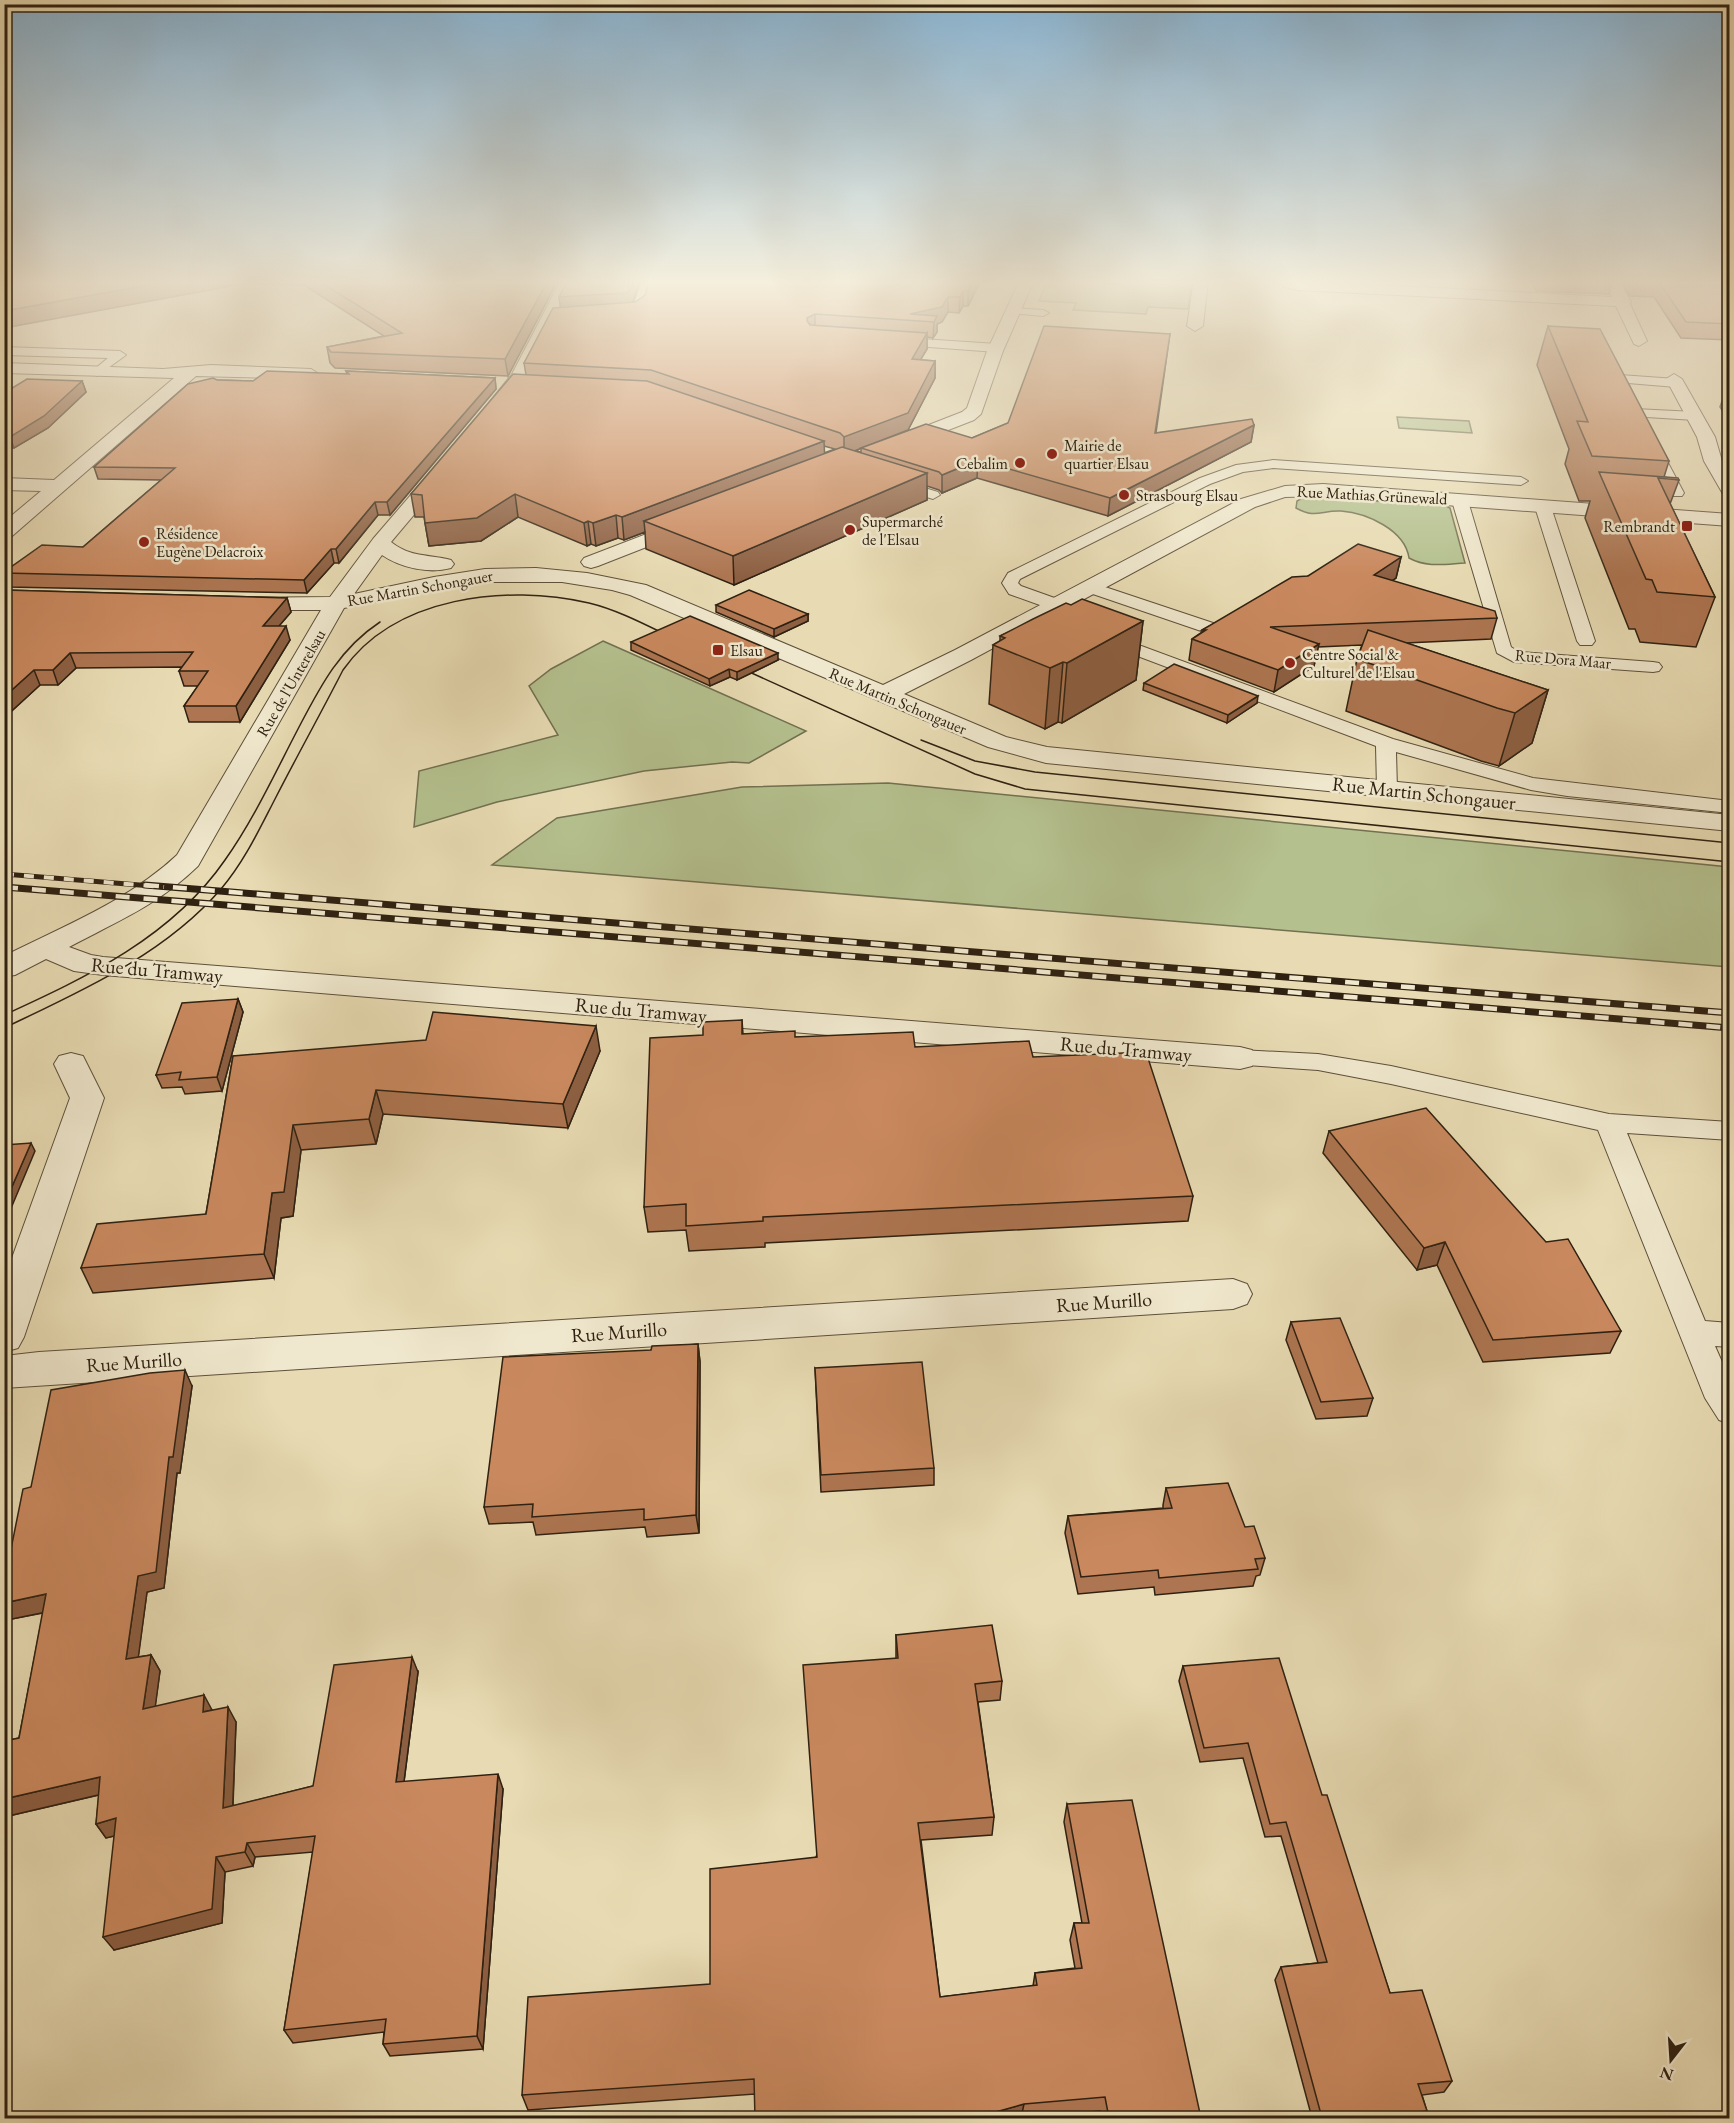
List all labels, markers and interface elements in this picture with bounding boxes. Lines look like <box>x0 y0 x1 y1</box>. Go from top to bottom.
place label: Mairie de quartier Elsau <box>1064 435 1150 474</box>
marker: Mairie de quartier Elsau <box>1045 447 1059 461</box>
place label: Cebalim <box>956 453 1009 474</box>
marker: Cebalim <box>1013 456 1027 470</box>
street label: Rue Mathias Grünewald <box>1296 481 1449 509</box>
place label: Strasbourg Elsau <box>1136 485 1239 506</box>
marker: Strasbourg Elsau <box>1117 488 1131 502</box>
place label: Supermarché de l'Elsau <box>862 511 943 550</box>
place label: Rembrandt <box>1603 516 1675 537</box>
marker: Rembrandt <box>1680 519 1694 533</box>
place label: Résidence Eugène Delacroix <box>156 523 264 562</box>
marker: Supermarché de l'Elsau <box>843 523 857 537</box>
marker: Résidence Eugène Delacroix <box>137 535 151 549</box>
street label: Rue Martin Schongauer <box>345 565 495 611</box>
street label: Rue de l'Unterelsau <box>252 625 331 741</box>
place label: Elsau <box>730 640 763 661</box>
marker: Elsau <box>711 643 725 657</box>
place label: Centre Social & Culturel de l'Elsau <box>1302 644 1416 683</box>
street label: Rue Dora Maar <box>1514 644 1613 674</box>
marker: Centre Social & Culturel de l'Elsau <box>1283 656 1297 670</box>
street label: Rue Martin Schongauer <box>826 662 971 740</box>
street label: Rue Martin Schongauer <box>1331 770 1517 816</box>
street label: Rue du Tramway <box>90 951 224 989</box>
street label: Rue du Tramway <box>574 991 708 1029</box>
street label: Rue du Tramway <box>1059 1030 1193 1068</box>
street label: Rue Murillo <box>1055 1286 1153 1318</box>
street label: Rue Murillo <box>570 1316 668 1348</box>
street label: Rue Murillo <box>85 1346 183 1378</box>
north arrow <box>1641 2030 1701 2090</box>
text: N <box>1657 2062 1676 2086</box>

